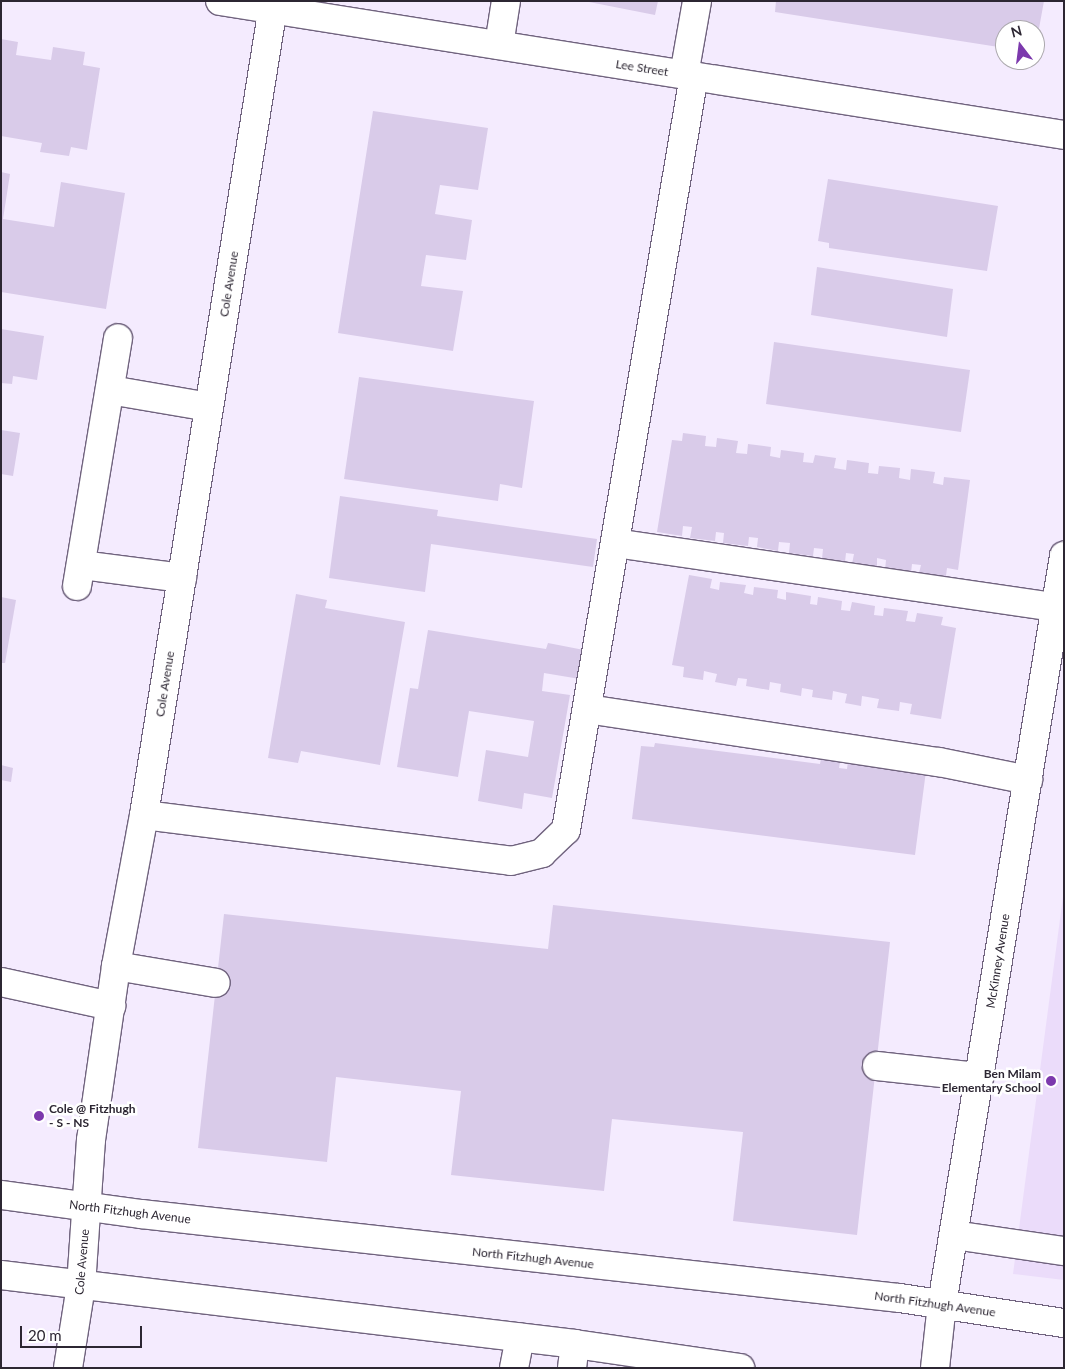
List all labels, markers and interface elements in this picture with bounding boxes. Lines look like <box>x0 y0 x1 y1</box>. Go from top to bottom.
north arrow <box>995 20 1045 70</box>
text: N <box>1009 21 1024 41</box>
street label: Lee Street <box>615 57 669 79</box>
street label: Cole Avenue <box>217 250 241 318</box>
street label: Cole Avenue <box>153 650 177 718</box>
street label: McKinney Avenue <box>983 912 1013 1010</box>
place label: Ben Milam Elementary School <box>941 1067 1041 1095</box>
marker: Ben Milam Elementary School <box>1045 1075 1057 1087</box>
place label: Cole @ Fitzhugh - S - NS <box>49 1102 135 1130</box>
marker: Cole @ Fitzhugh - S - NS <box>33 1110 45 1122</box>
street label: North Fitzhugh Avenue <box>68 1197 192 1227</box>
street label: Cole Avenue <box>72 1228 92 1296</box>
street label: North Fitzhugh Avenue <box>471 1244 595 1272</box>
street label: North Fitzhugh Avenue <box>873 1288 997 1320</box>
scale bar <box>22 1316 145 1348</box>
text: 20 m <box>28 1326 62 1344</box>

